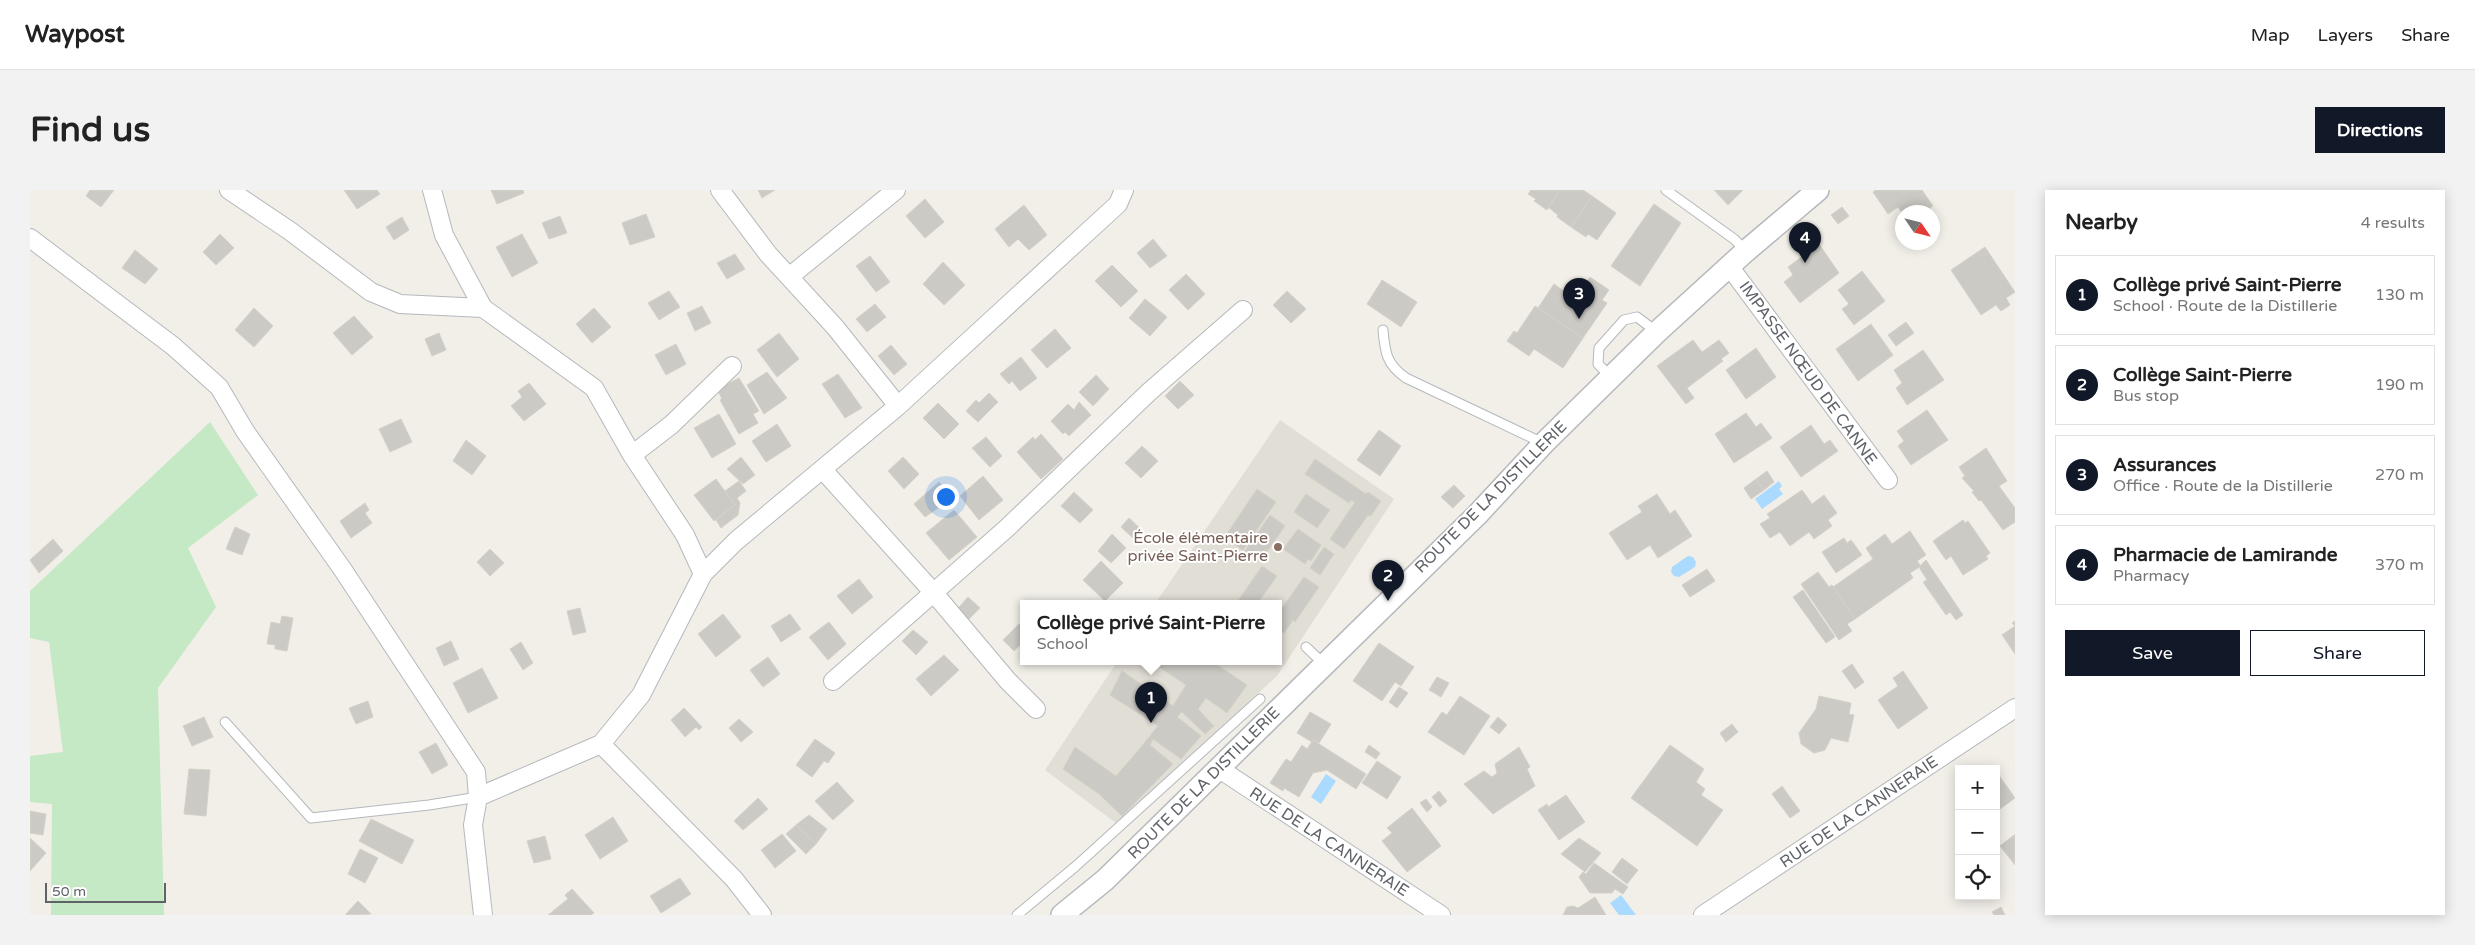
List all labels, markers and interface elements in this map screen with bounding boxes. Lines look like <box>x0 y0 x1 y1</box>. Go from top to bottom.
text: Waypost <box>25 20 125 49</box>
text: Map <box>2251 24 2290 46</box>
text: Layers <box>2318 24 2373 46</box>
text: Share <box>2401 24 2450 46</box>
button: Directions <box>2315 107 2445 153</box>
text: Find us <box>30 109 150 151</box>
north arrow <box>1895 205 1940 250</box>
text: Nearby <box>2065 210 2138 235</box>
text: 4 results <box>2361 213 2425 233</box>
pin: 4 <box>1789 222 1821 263</box>
text: Collège privé Saint-Pierre <box>2113 274 2342 296</box>
street label: IMPASSE NŒUD DE CANNE <box>1735 277 1881 469</box>
pin: 3 <box>1563 278 1595 319</box>
text: 1 <box>2077 285 2087 305</box>
text: 130 m <box>2375 285 2424 305</box>
text: School · Route de la Distillerie <box>2113 296 2337 316</box>
text: Collège Saint-Pierre <box>2113 364 2292 386</box>
text: 2 <box>2077 375 2087 395</box>
text: 190 m <box>2375 375 2424 395</box>
text: Bus stop <box>2113 386 2179 406</box>
street label: ROUTE DE LA DISTILLERIE <box>1411 417 1571 577</box>
text: Assurances <box>2113 454 2216 476</box>
text: 3 <box>2077 465 2087 485</box>
text: 270 m <box>2375 465 2424 485</box>
text: Office · Route de la Distillerie <box>2113 476 2333 496</box>
your location <box>933 484 959 510</box>
place label: École élémentaire privée Saint-Pierre <box>1127 528 1268 566</box>
marker: École élémentaire privée Saint-Pierre <box>1272 541 1284 553</box>
text: Pharmacie de Lamirande <box>2113 544 2338 566</box>
text: 4 <box>2077 555 2087 575</box>
text: 370 m <box>2375 555 2424 575</box>
pin: 2 <box>1372 560 1404 601</box>
text: Pharmacy <box>2113 566 2189 586</box>
popup <box>1020 600 1282 665</box>
text: Collège privé Saint-Pierre <box>1037 612 1265 634</box>
button: Save <box>2065 630 2240 676</box>
button: Share <box>2250 630 2425 676</box>
text: School <box>1037 634 1088 654</box>
pin: 1 <box>1135 682 1167 723</box>
street label: ROUTE DE LA DISTILLERIE <box>1124 703 1284 863</box>
street label: RUE DE LA CANNERAIE <box>1776 752 1942 872</box>
map controls <box>1955 765 2000 900</box>
button: + <box>1955 765 2000 810</box>
street label: RUE DE LA CANNERAIE <box>1245 783 1413 901</box>
button: − <box>1955 810 2000 855</box>
button: locate <box>1955 855 2000 900</box>
scale bar <box>45 880 166 903</box>
text: 50 m <box>52 883 86 900</box>

